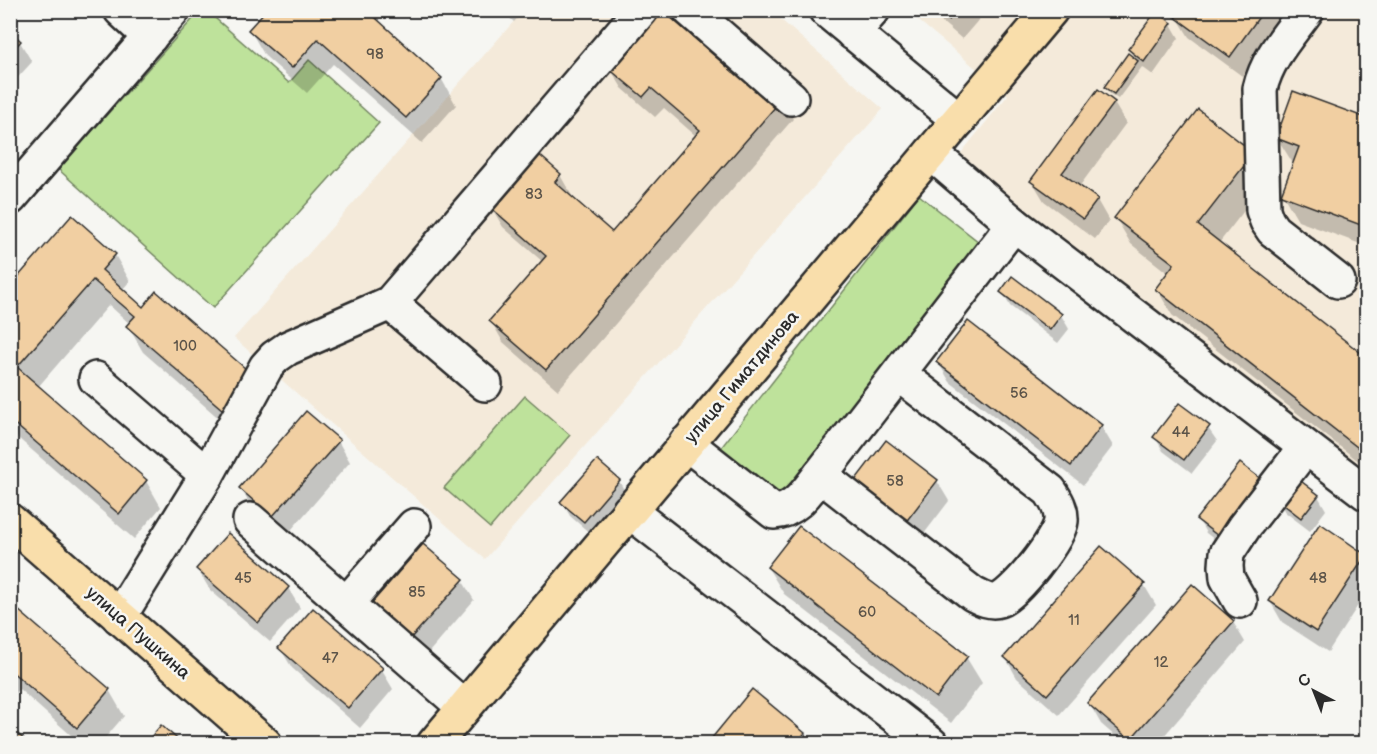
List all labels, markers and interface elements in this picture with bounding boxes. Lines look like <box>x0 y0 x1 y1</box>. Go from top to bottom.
house number: 98 <box>366 45 384 64</box>
house number: 83 <box>525 185 543 204</box>
street label: улица Гиматдинова <box>681 306 804 447</box>
house number: 100 <box>173 337 197 356</box>
house number: 56 <box>1010 384 1028 403</box>
house number: 44 <box>1172 423 1190 442</box>
house number: 58 <box>886 472 904 491</box>
house number: 45 <box>234 569 252 588</box>
house number: 48 <box>1309 569 1327 588</box>
street label: улица Пушкина <box>82 582 195 684</box>
house number: 85 <box>408 583 426 602</box>
house number: 60 <box>858 603 876 622</box>
house number: 11 <box>1068 611 1080 630</box>
house number: 47 <box>322 649 339 668</box>
house number: 12 <box>1154 653 1168 672</box>
north arrow <box>1284 661 1344 721</box>
text: С <box>1294 670 1315 692</box>

